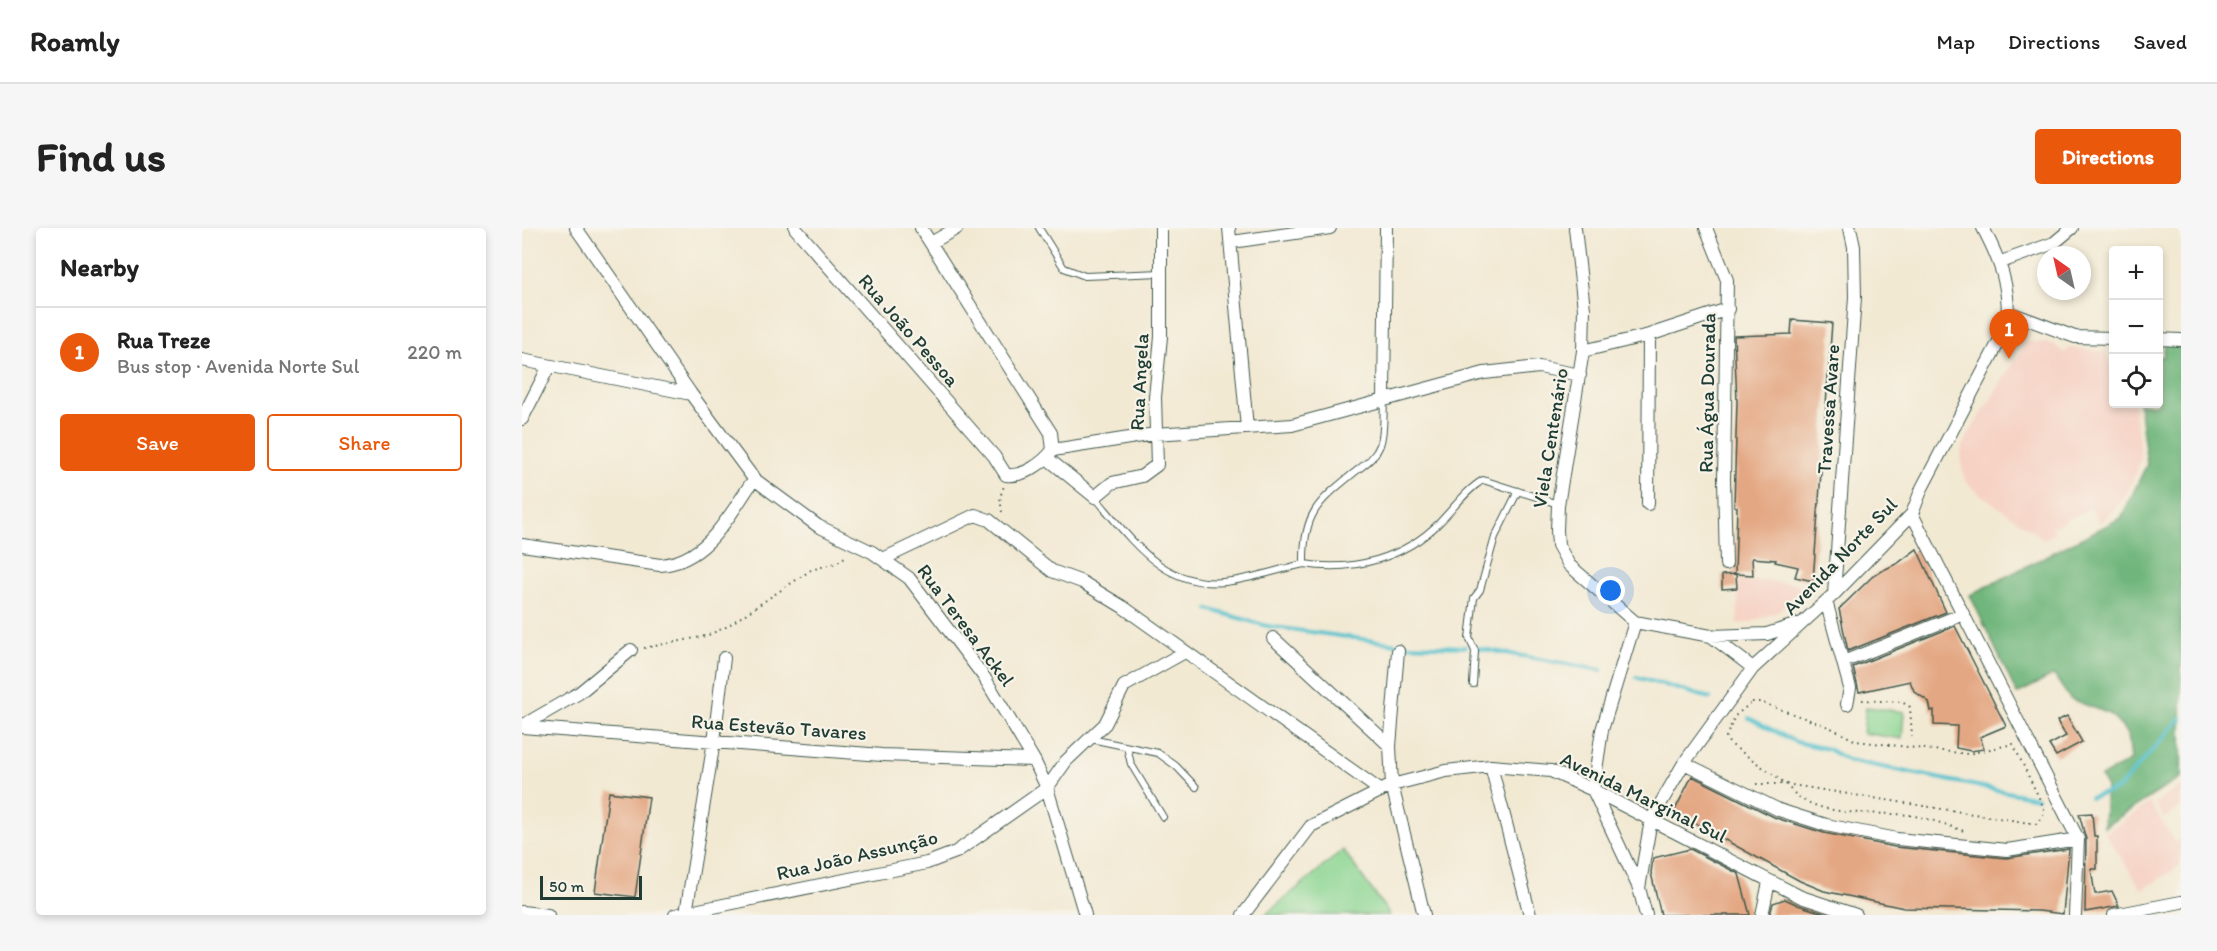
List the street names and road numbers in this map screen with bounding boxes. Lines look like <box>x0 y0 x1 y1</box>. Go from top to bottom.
street label: Rua João Pessoa <box>853 269 965 392</box>
street label: Rua Água Dourada <box>1694 313 1720 473</box>
street label: Rua Angela <box>1124 332 1154 431</box>
street label: Travessa Avare <box>1812 344 1844 474</box>
street label: Viela Centenário <box>1527 366 1573 510</box>
street label: Avenida Norte Sul <box>1778 492 1902 620</box>
street label: Rua Teresa Ackel <box>912 559 1020 691</box>
street label: Rua Estevão Tavares <box>691 709 867 745</box>
street label: Avenida Marginal Sul <box>1557 746 1731 848</box>
street label: Rua João Assunção <box>774 825 940 885</box>

